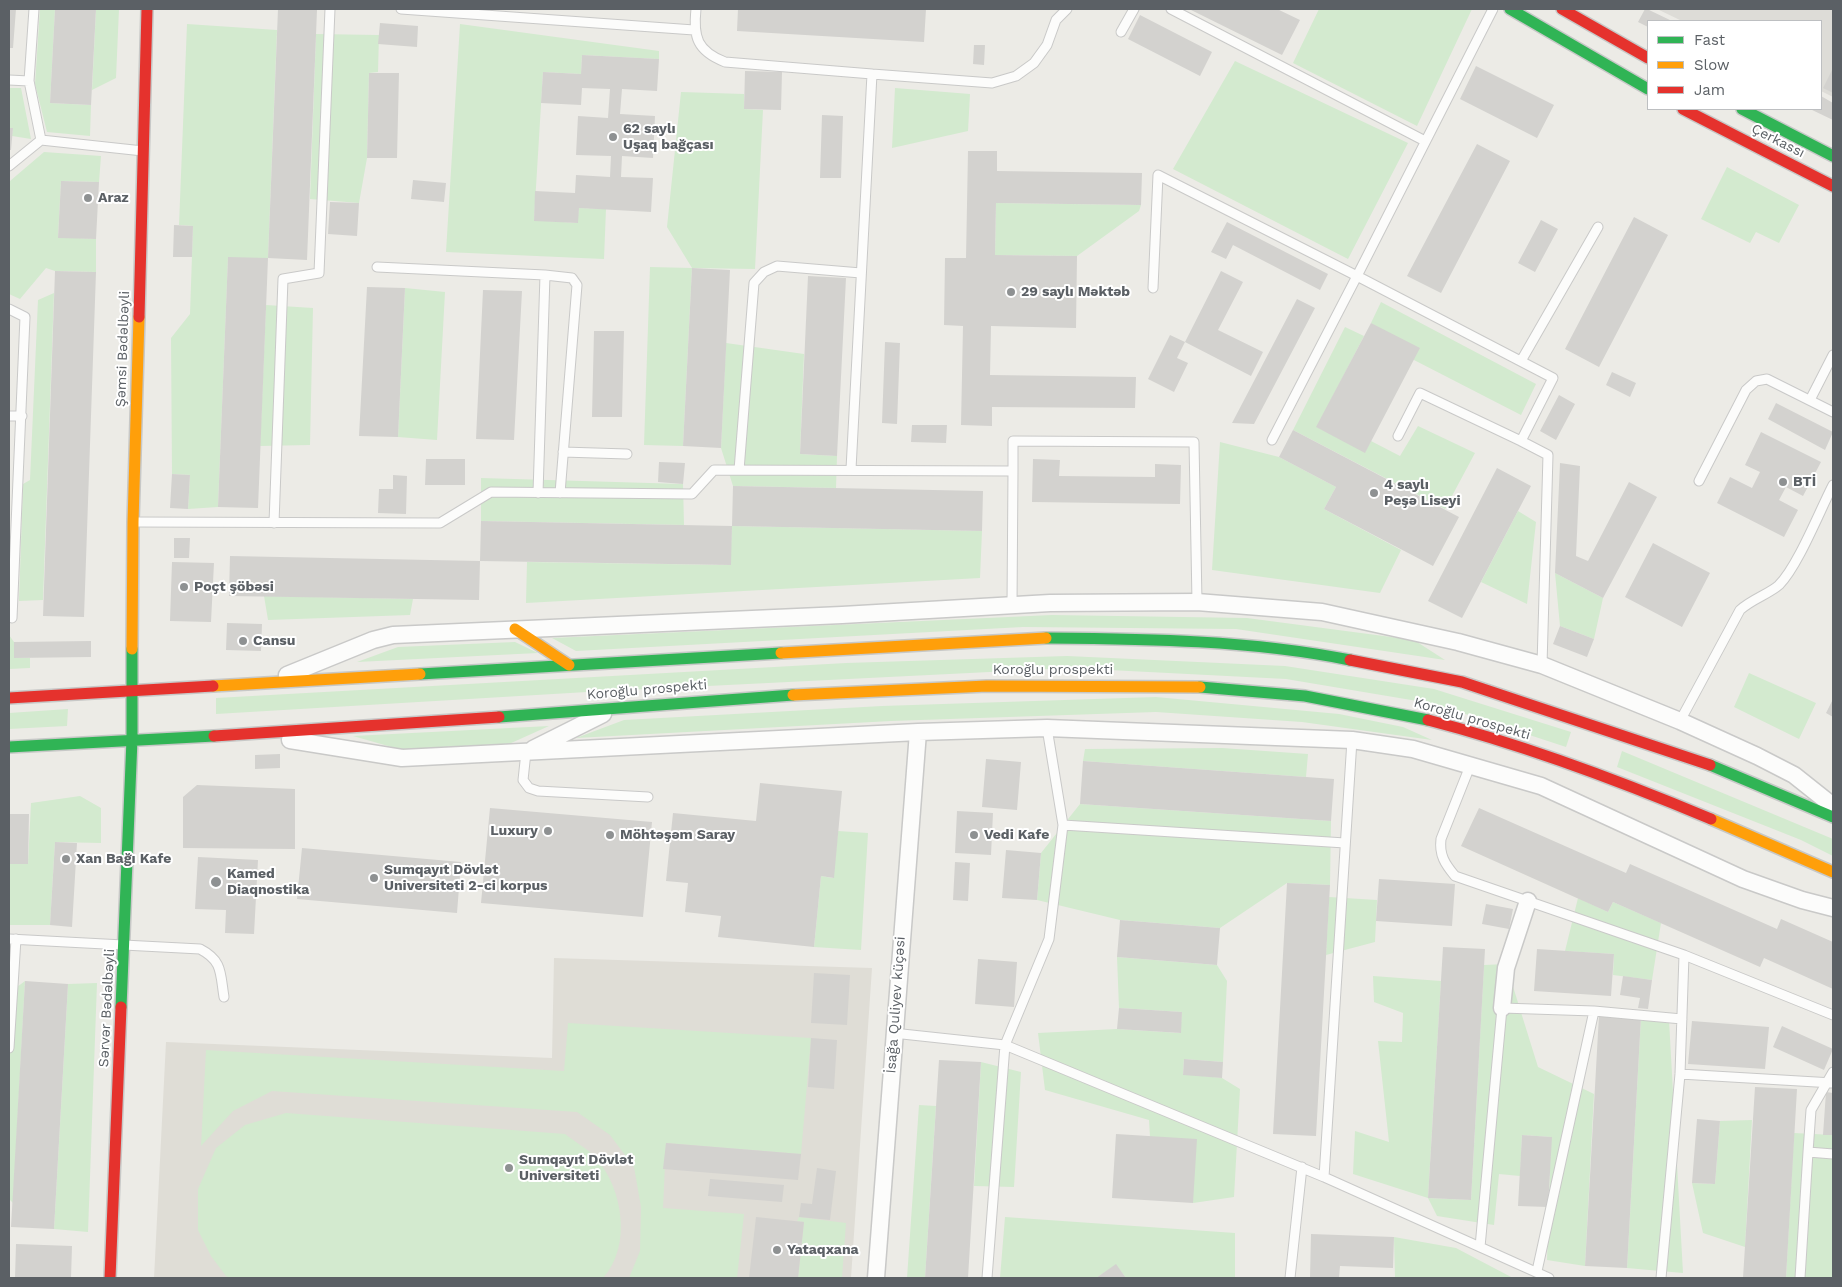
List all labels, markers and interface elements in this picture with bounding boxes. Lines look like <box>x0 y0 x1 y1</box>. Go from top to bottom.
legend <box>1647 20 1822 110</box>
text: Fast <box>1694 31 1725 49</box>
text: Slow <box>1694 56 1730 74</box>
text: Jam <box>1694 81 1725 99</box>
street label: Çerkassı <box>1749 120 1807 162</box>
place label: 62 saylı Uşaq bağçası <box>623 121 714 154</box>
marker: 62 saylı Uşaq bağçası <box>607 131 619 143</box>
place label: Araz <box>98 190 129 206</box>
marker: Araz <box>82 192 94 204</box>
place label: 29 saylı Məktəb <box>1021 284 1130 300</box>
marker: 29 saylı Məktəb <box>1005 286 1017 298</box>
street label: Şəmsi Bədəlbəyli <box>113 291 133 407</box>
place label: BTİ <box>1793 474 1816 490</box>
marker: BTİ <box>1777 476 1789 488</box>
place label: 4 saylı Peşə Liseyi <box>1384 477 1461 510</box>
marker: 4 saylı Peşə Liseyi <box>1368 487 1380 499</box>
place label: Poçt şöbəsi <box>194 579 274 595</box>
marker: Poçt şöbəsi <box>178 581 190 593</box>
place label: Cansu <box>253 633 295 649</box>
marker: Cansu <box>237 635 249 647</box>
street label: Koroğlu prospekti <box>993 662 1113 678</box>
street label: Koroğlu prospekti <box>586 676 708 704</box>
street label: Koroğlu prospekti <box>1412 694 1532 744</box>
place label: Luxury <box>490 823 538 839</box>
marker: Luxury <box>542 825 554 837</box>
place label: Möhtəşəm Saray <box>620 827 735 843</box>
place label: Vedi Kafe <box>984 827 1049 843</box>
marker: Möhtəşəm Saray <box>604 829 616 841</box>
marker: Vedi Kafe <box>968 829 980 841</box>
place label: Xan Bağı Kafe <box>76 851 171 867</box>
marker: Xan Bağı Kafe <box>60 853 72 865</box>
place label: Sumqayıt Dövlət Universiteti 2-ci korpus <box>384 862 548 894</box>
place label: Kamed Diaqnostika <box>227 866 309 899</box>
marker: Sumqayıt Dövlət Universiteti 2-ci korpus <box>368 872 380 884</box>
marker: Kamed Diaqnostika <box>209 875 223 889</box>
street label: İsağa Quliyev küçəsi <box>883 936 909 1074</box>
street label: Sərvər Bədəlbəyli <box>96 948 118 1068</box>
place label: Sumqayıt Dövlət Universiteti <box>519 1152 633 1184</box>
marker: Sumqayıt Dövlət Universiteti <box>503 1162 515 1174</box>
place label: Yataqxana <box>787 1242 859 1258</box>
marker: Yataqxana <box>771 1244 783 1256</box>

